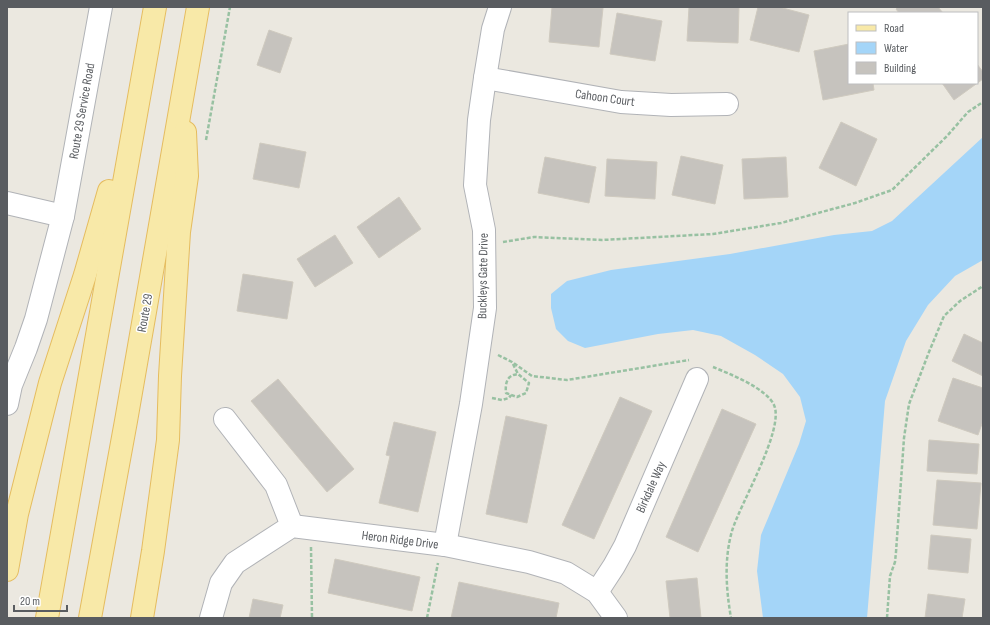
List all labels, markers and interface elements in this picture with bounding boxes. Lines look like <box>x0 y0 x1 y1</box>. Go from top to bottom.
legend <box>848 12 978 84</box>
text: Road <box>884 21 904 36</box>
text: Water <box>884 41 908 56</box>
text: Building <box>884 61 916 76</box>
street label: Route 29 Service Road <box>66 62 98 160</box>
street label: Cahoon Court <box>574 86 636 110</box>
street label: Buckleys Gate Drive <box>474 233 492 319</box>
street label: Route 29 <box>134 292 156 334</box>
street label: Birkdale Way <box>633 459 669 515</box>
street label: Heron Ridge Drive <box>361 527 439 553</box>
scale bar <box>14 587 67 613</box>
text: 20 m <box>20 594 40 609</box>

